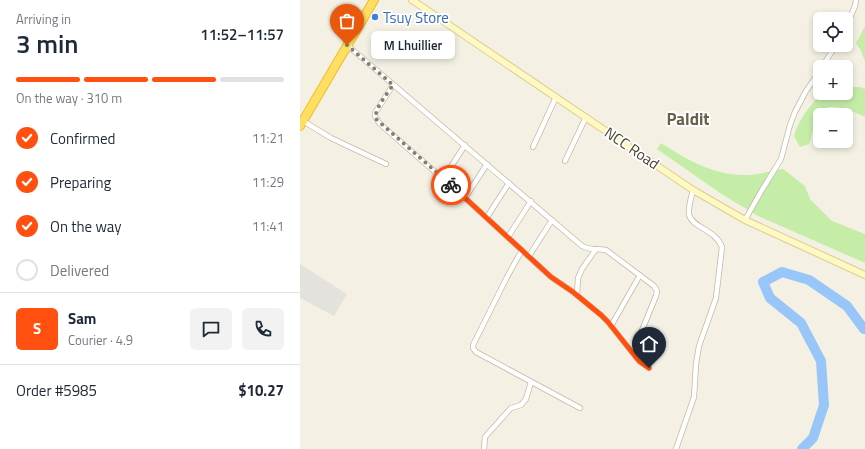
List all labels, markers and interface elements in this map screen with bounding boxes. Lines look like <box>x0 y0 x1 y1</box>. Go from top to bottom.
pin <box>330 4 364 45</box>
place label: Tsuy Store <box>383 6 449 29</box>
text: Arriving in <box>16 9 71 29</box>
icon: bag <box>336 10 358 32</box>
marker: Tsuy Store <box>370 12 380 22</box>
map controls <box>813 12 853 148</box>
button: locate <box>813 12 853 52</box>
text: 11:52–11:57 <box>200 23 284 46</box>
text: 3 min <box>16 24 79 63</box>
callout: M Lhuillier <box>371 31 455 59</box>
text: M Lhuillier <box>384 35 442 55</box>
button: + <box>813 60 853 100</box>
text: On the way · 310 m <box>16 88 122 108</box>
district label: Paldit <box>666 106 710 132</box>
button: − <box>813 108 853 148</box>
street label: NCC Road <box>600 121 664 175</box>
icon: check <box>16 127 38 149</box>
text: Confirmed <box>50 127 115 150</box>
text: 11:21 <box>252 128 284 148</box>
courier <box>431 165 471 205</box>
icon: check <box>16 171 38 193</box>
text: Preparing <box>50 171 111 194</box>
text: 11:29 <box>252 172 284 192</box>
icon: bike <box>440 174 462 196</box>
icon: check <box>16 215 38 237</box>
text: On the way <box>50 215 122 238</box>
text: 11:41 <box>252 216 284 236</box>
text: Delivered <box>50 259 109 282</box>
text: Sam <box>68 307 96 330</box>
button: chat <box>190 308 232 350</box>
button: phone <box>242 308 284 350</box>
text: S <box>33 317 41 340</box>
pin <box>632 327 666 368</box>
text: Courier · 4.9 <box>68 330 133 350</box>
icon: home <box>638 333 660 355</box>
text: Order #5985 <box>16 379 97 402</box>
text: $10.27 <box>238 379 284 402</box>

